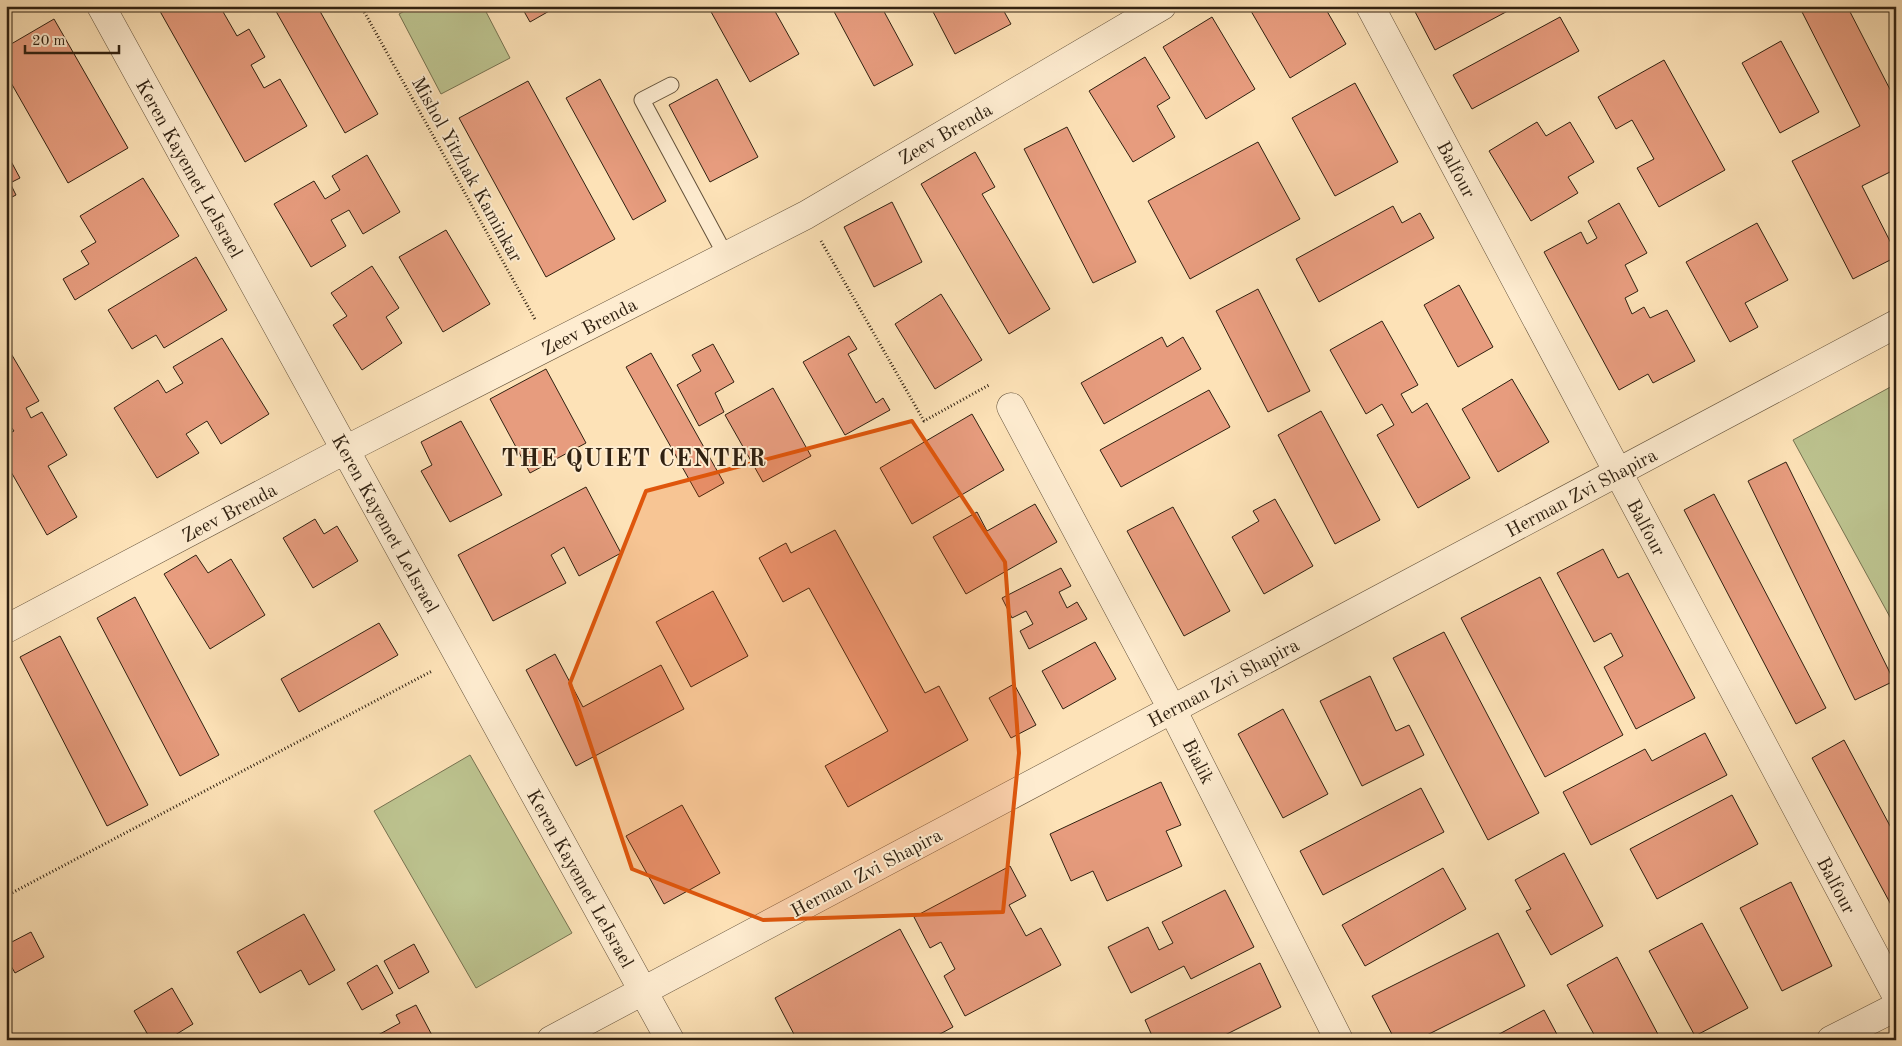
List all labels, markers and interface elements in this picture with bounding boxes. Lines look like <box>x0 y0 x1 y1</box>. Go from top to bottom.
scale bar <box>25 22 119 54</box>
text: 20 m <box>32 34 66 49</box>
street label: Mishol Yitzhak Kaminkar <box>407 74 525 266</box>
street label: Keren Kayemet LeIsrael <box>131 77 245 262</box>
street label: Zeev Brenda <box>896 101 997 170</box>
street label: Balfour <box>1432 139 1478 202</box>
street label: Zeev Brenda <box>539 296 642 360</box>
street label: Keren Kayemet LeIsrael <box>327 432 441 617</box>
street label: Herman Zvi Shapira <box>1503 446 1661 542</box>
district label: THE QUIET CENTER <box>501 448 767 472</box>
street label: Zeev Brenda <box>180 481 281 547</box>
street label: Balfour <box>1622 497 1668 560</box>
street label: Herman Zvi Shapira <box>1145 636 1303 732</box>
street label: Bialik <box>1177 737 1216 788</box>
street label: Keren Kayemet LeIsrael <box>522 787 636 972</box>
street label: Herman Zvi Shapira <box>788 826 946 922</box>
street label: Balfour <box>1812 855 1858 918</box>

